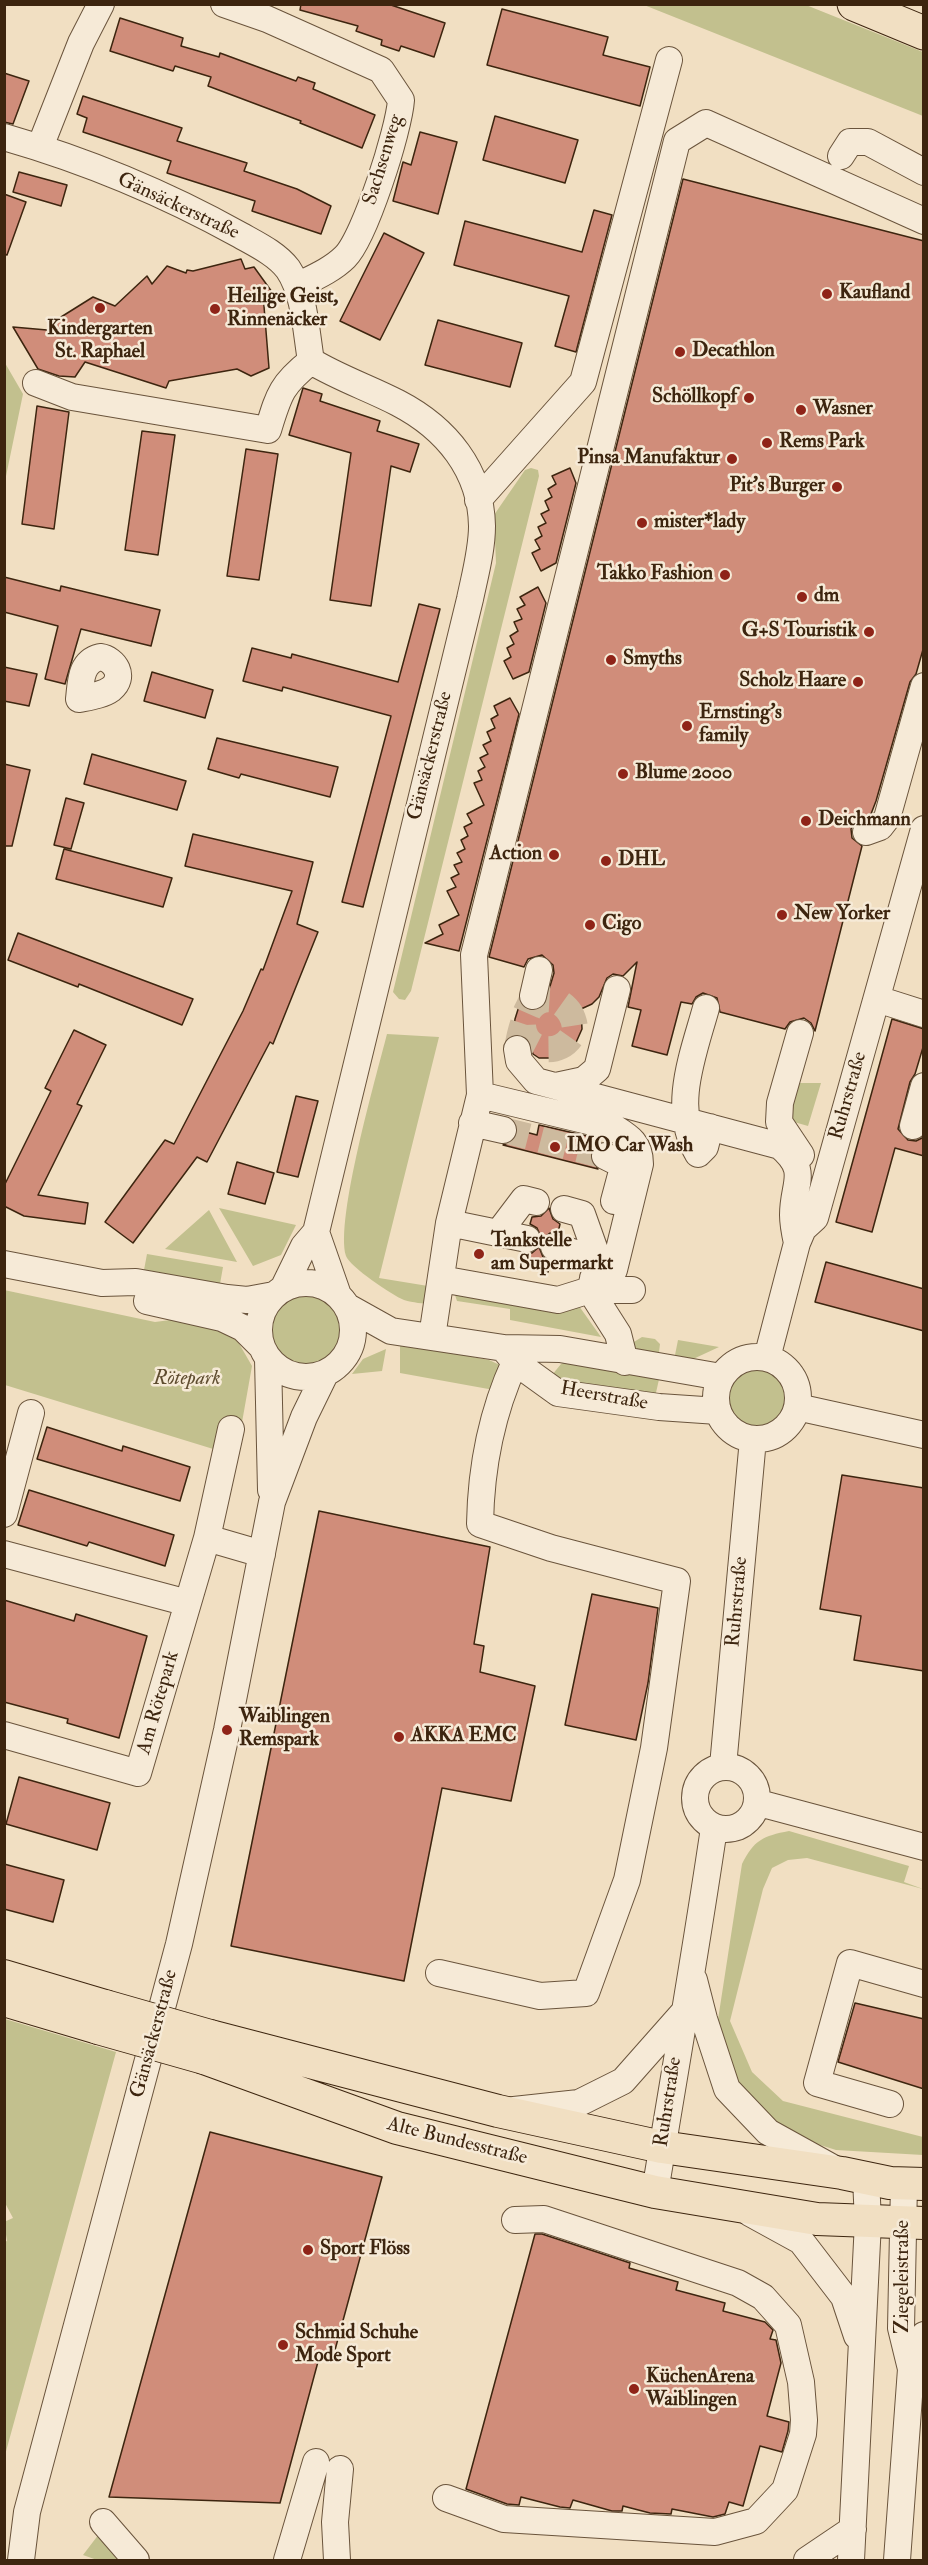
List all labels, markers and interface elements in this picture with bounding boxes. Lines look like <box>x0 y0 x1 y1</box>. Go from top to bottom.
street label: Sachsenweg <box>359 112 409 208</box>
street label: Gänsäckerstraße <box>113 168 243 246</box>
place label: Kaufland <box>839 282 910 306</box>
place label: Heilige Geist, Rinnenäcker <box>227 286 338 333</box>
marker: Kaufland <box>820 287 834 301</box>
marker: Kindergarten St. Raphael <box>93 301 107 315</box>
marker: Heilige Geist, Rinnenäcker <box>208 302 222 316</box>
place label: Kindergarten St. Raphael <box>47 318 153 365</box>
place label: Decathlon <box>692 340 775 364</box>
marker: Decathlon <box>673 345 687 359</box>
place label: Schöllkopf <box>652 386 737 410</box>
marker: Schöllkopf <box>742 391 756 405</box>
place label: Wasner <box>813 398 873 422</box>
marker: Wasner <box>794 403 808 417</box>
place label: Rems Park <box>779 431 865 455</box>
marker: Rems Park <box>760 436 774 450</box>
place label: Pinsa Manufaktur <box>577 447 720 471</box>
marker: Pinsa Manufaktur <box>725 452 739 466</box>
place label: Pit's Burger <box>729 475 825 499</box>
marker: Pit's Burger <box>830 480 844 494</box>
place label: mister*lady <box>654 511 745 535</box>
marker: mister*lady <box>635 516 649 530</box>
place label: Takko Fashion <box>597 563 713 587</box>
marker: Takko Fashion <box>718 568 732 582</box>
place label: dm <box>814 585 839 609</box>
marker: dm <box>795 590 809 604</box>
place label: G+S Touristik <box>742 620 857 644</box>
marker: G+S Touristik <box>862 625 876 639</box>
place label: Smyths <box>623 648 682 672</box>
marker: Smyths <box>604 653 618 667</box>
place label: Scholz Haare <box>739 670 846 694</box>
marker: Scholz Haare <box>851 675 865 689</box>
street label: Gänsäckerstraße <box>403 689 459 823</box>
place label: Ernsting's family <box>699 702 782 749</box>
marker: Ernsting's family <box>680 719 694 733</box>
place label: Blume 2000 <box>635 762 732 786</box>
marker: Blume 2000 <box>616 767 630 781</box>
place label: Deichmann <box>818 809 911 833</box>
marker: Deichmann <box>799 814 813 828</box>
place label: Action <box>490 843 542 867</box>
marker: Action <box>547 848 561 862</box>
place label: DHL <box>618 849 665 873</box>
marker: DHL <box>599 854 613 868</box>
place label: New Yorker <box>794 903 890 927</box>
marker: New Yorker <box>775 908 789 922</box>
place label: Cigo <box>602 913 641 937</box>
marker: Cigo <box>583 918 597 932</box>
street label: Ruhrstraße <box>825 1049 873 1143</box>
place label: IMO Car Wash <box>567 1135 693 1159</box>
marker: IMO Car Wash <box>548 1140 562 1154</box>
place label: Tankstelle am Supermarkt <box>491 1230 613 1277</box>
marker: Tankstelle am Supermarkt <box>472 1247 486 1261</box>
park label: Rötepark <box>153 1368 221 1392</box>
street label: Heerstraße <box>558 1377 650 1417</box>
street label: Ruhrstraße <box>722 1556 754 1648</box>
street label: Am Rötepark <box>133 1649 185 1757</box>
place label: Waiblingen Remspark <box>239 1706 330 1753</box>
marker: Waiblingen Remspark <box>220 1723 234 1737</box>
place label: AKKA EMC <box>411 1725 517 1749</box>
marker: AKKA EMC <box>392 1730 406 1744</box>
street label: Gänsäckerstraße <box>126 1967 184 2101</box>
street label: Ruhrstraße <box>650 2055 688 2149</box>
street label: Alte Bundesstraße <box>384 2113 530 2171</box>
street label: Ziegeleistraße <box>892 2220 916 2334</box>
place label: Sport Flöss <box>320 2238 410 2262</box>
marker: Sport Flöss <box>301 2243 315 2257</box>
place label: Schmid Schuhe Mode Sport <box>295 2322 418 2369</box>
marker: Schmid Schuhe Mode Sport <box>276 2338 290 2352</box>
place label: KüchenArena Waiblingen <box>646 2366 754 2413</box>
marker: KüchenArena Waiblingen <box>627 2382 641 2396</box>

